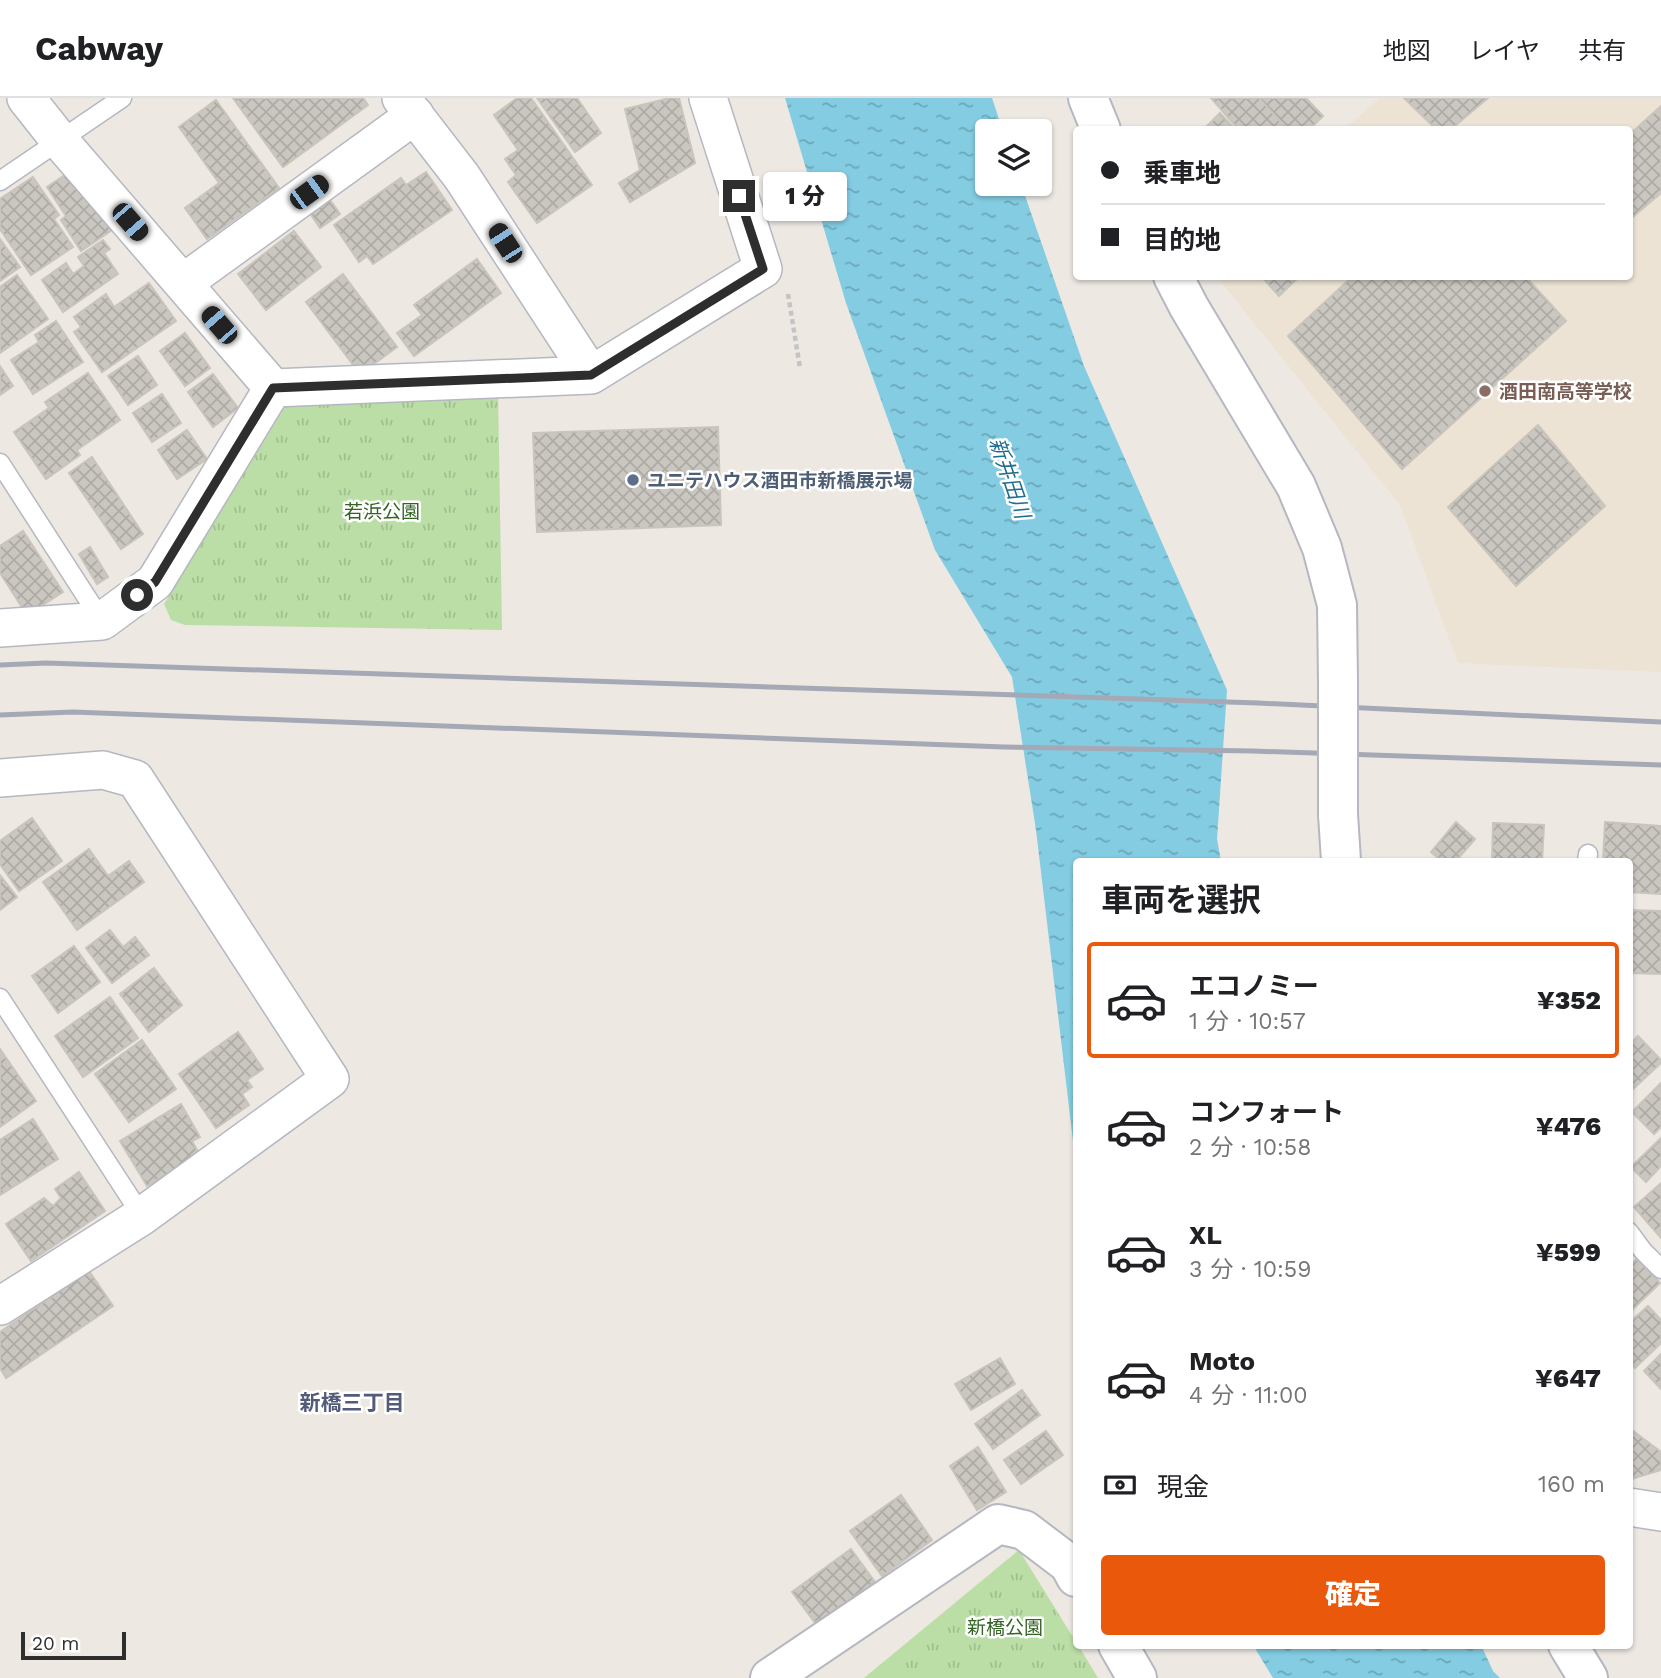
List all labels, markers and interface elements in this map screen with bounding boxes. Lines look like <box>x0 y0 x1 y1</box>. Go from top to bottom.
text: Cabway <box>35 29 163 68</box>
text: 地図 <box>1383 37 1431 65</box>
text: レイヤ <box>1469 37 1540 65</box>
text: 共有 <box>1578 37 1626 65</box>
map controls <box>975 119 1052 196</box>
button: layers <box>975 119 1052 196</box>
text: 乗車地 <box>1143 158 1221 188</box>
car <box>286 171 333 213</box>
callout: 1 分 <box>764 172 848 220</box>
route end <box>723 180 755 212</box>
text: 1 分 <box>785 183 825 210</box>
car <box>109 199 152 245</box>
car <box>485 220 526 266</box>
text: 目的地 <box>1143 225 1221 255</box>
car <box>198 302 241 348</box>
place label: 酒田南高等学校 <box>1499 380 1632 403</box>
marker: 酒田南高等学校 <box>1477 383 1493 399</box>
water label: 新井田川 <box>985 434 1036 524</box>
place label: ユニテハウス酒田市新橋展示場 <box>647 469 913 492</box>
marker: ユニテハウス酒田市新橋展示場 <box>625 472 641 488</box>
park label: 若浜公園 <box>344 500 420 523</box>
route start <box>121 579 153 611</box>
text: 車両を選択 <box>1101 881 1261 919</box>
icon: car <box>1105 969 1168 1032</box>
text: エコノミー <box>1189 971 1319 1001</box>
text: ¥352 <box>1537 985 1601 1015</box>
text: 1 分 · 10:57 <box>1189 1008 1306 1035</box>
icon: car <box>1105 1095 1168 1158</box>
text: コンフォート <box>1189 1097 1344 1127</box>
text: ¥476 <box>1536 1111 1601 1141</box>
text: 2 分 · 10:58 <box>1189 1134 1311 1161</box>
text: XL <box>1189 1220 1222 1250</box>
icon: car <box>1105 1221 1168 1284</box>
text: ¥599 <box>1536 1237 1601 1267</box>
text: 3 分 · 10:59 <box>1189 1256 1311 1283</box>
text: Moto <box>1189 1346 1255 1376</box>
icon: car <box>1105 1347 1168 1410</box>
text: ¥647 <box>1535 1363 1601 1393</box>
text: 4 分 · 11:00 <box>1189 1382 1308 1409</box>
district label: 新橋三丁目 <box>300 1390 405 1415</box>
icon: cash <box>1101 1466 1139 1504</box>
text: 160 m <box>1538 1471 1605 1498</box>
text: 現金 <box>1157 1472 1209 1502</box>
button: 確定 <box>1101 1555 1605 1635</box>
park label: 新橋公園 <box>967 1616 1043 1639</box>
scale bar <box>21 1629 126 1661</box>
text: 20 m <box>32 1632 79 1655</box>

